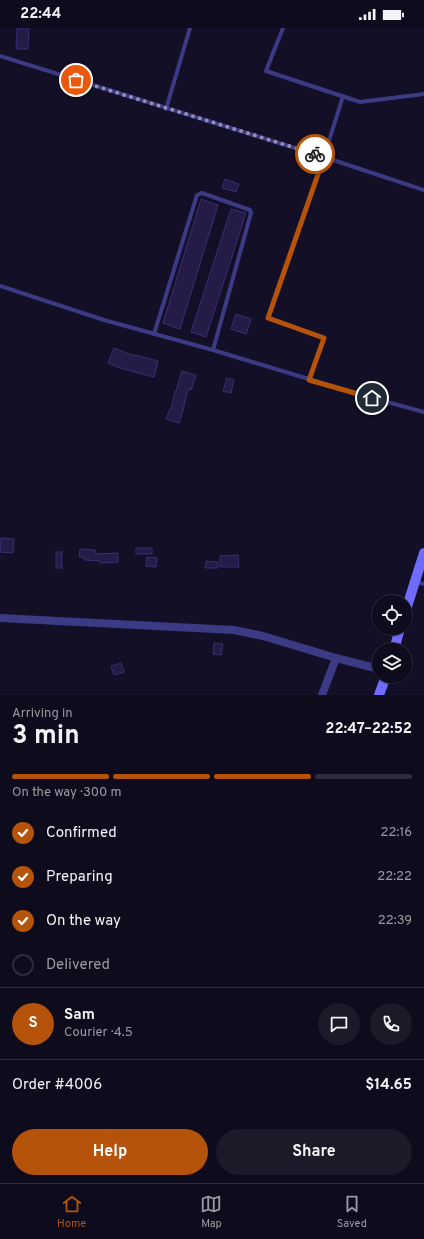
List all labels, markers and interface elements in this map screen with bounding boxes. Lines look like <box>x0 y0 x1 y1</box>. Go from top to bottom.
text: 22:44 <box>20 5 61 24</box>
pin <box>59 63 93 97</box>
icon: bag <box>65 69 87 91</box>
courier <box>295 134 335 174</box>
icon: bike <box>304 143 326 165</box>
pin <box>355 381 389 415</box>
icon: home <box>361 387 383 409</box>
map controls <box>372 595 412 683</box>
button: locate <box>372 595 412 635</box>
button: layers <box>372 643 412 683</box>
text: Arriving in <box>12 706 73 722</box>
text: 3 min <box>12 720 80 753</box>
text: 22:47–22:52 <box>325 720 412 739</box>
text: On the way · 300 m <box>12 785 121 801</box>
icon: check <box>12 822 34 844</box>
text: Confirmed <box>46 824 117 843</box>
text: 22:16 <box>381 825 412 841</box>
icon: check <box>12 866 34 888</box>
text: Preparing <box>46 868 113 887</box>
text: 22:22 <box>377 869 412 885</box>
icon: check <box>12 910 34 932</box>
text: On the way <box>46 912 121 931</box>
text: 22:39 <box>378 913 412 929</box>
text: Delivered <box>46 956 110 975</box>
button: chat <box>318 1003 360 1045</box>
button: phone <box>370 1003 412 1045</box>
text: Sam <box>64 1006 95 1025</box>
text: S <box>28 1014 38 1033</box>
text: Courier · 4.5 <box>64 1025 133 1041</box>
text: Order #4006 <box>12 1076 102 1095</box>
text: $14.65 <box>365 1076 412 1095</box>
button: Help <box>12 1129 208 1175</box>
button: Share <box>216 1129 412 1175</box>
tab: Home <box>57 1193 86 1231</box>
tab: Map <box>200 1193 222 1231</box>
tab: Saved <box>337 1193 367 1231</box>

